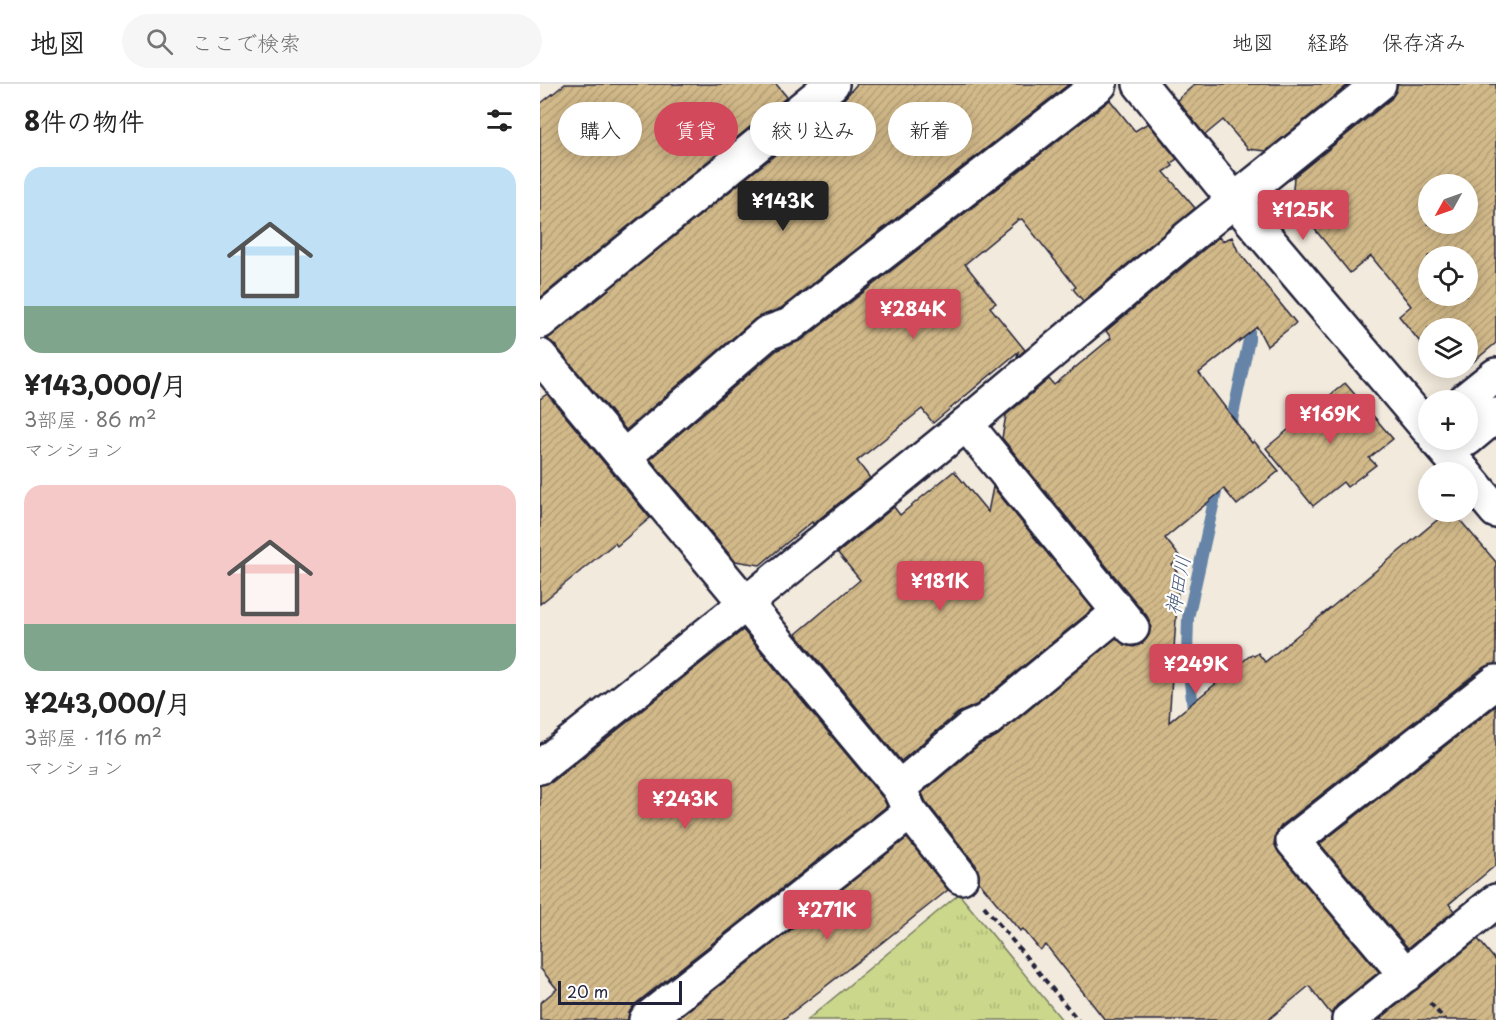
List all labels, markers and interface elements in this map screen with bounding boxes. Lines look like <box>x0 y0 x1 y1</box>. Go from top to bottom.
search box <box>122 14 542 68</box>
text: 地図 <box>30 20 86 63</box>
icon: search <box>143 25 176 58</box>
text: ここで検索 <box>191 25 301 58</box>
text: 地図 <box>1232 25 1274 57</box>
text: 経路 <box>1307 25 1349 57</box>
text: 保存済み <box>1382 25 1466 57</box>
text: 8件の物件 <box>24 101 144 140</box>
chip: 購入 <box>558 102 642 156</box>
chip: 賃貸 <box>654 102 738 156</box>
chip: 絞り込み <box>750 102 876 156</box>
chip: 新着 <box>888 102 972 156</box>
icon: filters <box>483 104 516 137</box>
north arrow <box>1418 174 1478 234</box>
map controls <box>1418 174 1478 522</box>
pin: ¥143K <box>741 181 825 232</box>
text: ¥143K <box>752 185 814 215</box>
pin: ¥125K <box>1261 190 1345 241</box>
text: ¥125K <box>1272 194 1334 224</box>
icon: home <box>216 206 324 314</box>
button: locate <box>1418 246 1478 306</box>
pin: ¥284K <box>871 289 955 340</box>
text: ¥284K <box>880 293 946 323</box>
button: layers <box>1418 318 1478 378</box>
text: ¥143,000/月 <box>24 365 187 404</box>
button: + <box>1418 390 1478 450</box>
pin: ¥169K <box>1288 394 1372 445</box>
text: ¥169K <box>1299 398 1361 428</box>
text: 3部屋 · 86 m² <box>24 404 157 434</box>
text: マンション <box>24 434 123 464</box>
button: − <box>1418 462 1478 522</box>
icon: home <box>216 524 324 632</box>
water label: 神田川 <box>1157 553 1197 617</box>
pin: ¥181K <box>898 561 982 612</box>
text: ¥181K <box>911 565 969 595</box>
pin: ¥249K <box>1154 644 1238 695</box>
text: ¥249K <box>1163 648 1229 678</box>
text: ¥243,000/月 <box>24 683 191 722</box>
text: 3部屋 · 116 m² <box>24 722 162 752</box>
text: マンション <box>24 752 123 782</box>
pin: ¥243K <box>643 779 727 830</box>
text: ¥243K <box>652 783 718 813</box>
pin: ¥271K <box>785 890 869 941</box>
text: ¥271K <box>797 894 857 924</box>
scale bar <box>558 978 682 1006</box>
text: 20 m <box>567 979 608 1003</box>

